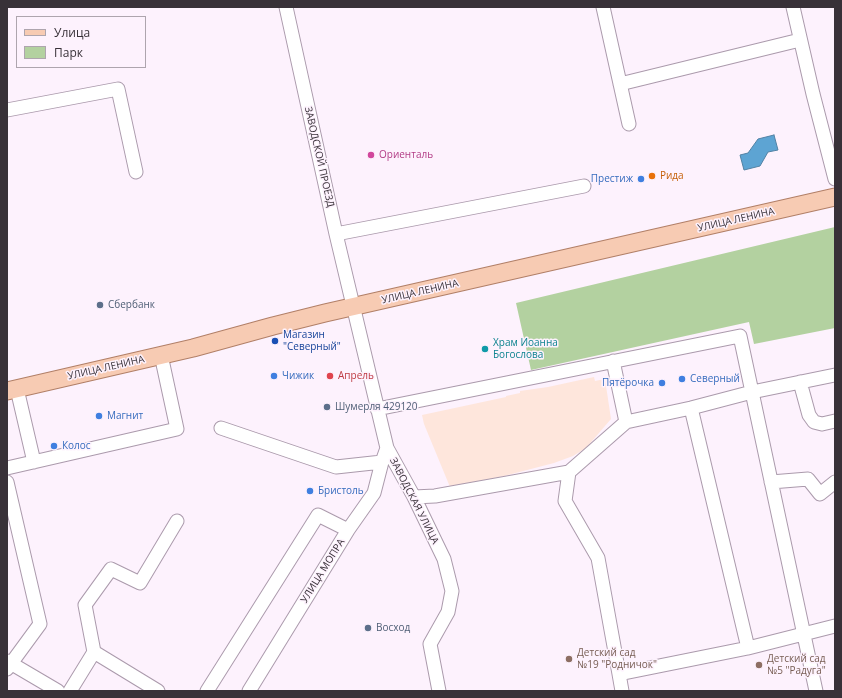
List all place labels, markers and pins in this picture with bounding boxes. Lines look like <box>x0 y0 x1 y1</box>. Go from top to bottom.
place label: Ориенталь <box>379 149 433 161</box>
marker: Ориенталь <box>366 150 376 160</box>
place label: Рида <box>660 170 684 182</box>
marker: Рида <box>647 171 657 181</box>
place label: Престиж <box>591 173 633 185</box>
marker: Престиж <box>636 174 646 184</box>
place label: Сбербанк <box>108 299 155 311</box>
marker: Сбербанк <box>95 300 105 310</box>
place label: Магазин "Северный" <box>283 329 341 352</box>
marker: Магазин "Северный" <box>270 336 280 346</box>
place label: Храм Иоанна Богослова <box>493 337 558 360</box>
marker: Храм Иоанна Богослова <box>480 344 490 354</box>
place label: Чижик <box>282 370 314 382</box>
place label: Апрель <box>338 370 374 382</box>
marker: Чижик <box>269 371 279 381</box>
marker: Апрель <box>325 371 335 381</box>
place label: Северный <box>690 373 740 385</box>
marker: Северный <box>677 374 687 384</box>
place label: Пятёрочка <box>602 377 654 389</box>
marker: Пятёрочка <box>657 378 667 388</box>
place label: Шумерля 429120 <box>335 401 418 413</box>
marker: Шумерля 429120 <box>322 402 332 412</box>
place label: Магнит <box>107 410 143 422</box>
marker: Магнит <box>94 411 104 421</box>
place label: Колос <box>62 440 91 452</box>
marker: Колос <box>49 441 59 451</box>
place label: Бристоль <box>318 485 364 497</box>
marker: Бристоль <box>305 486 315 496</box>
place label: Восход <box>376 622 410 634</box>
marker: Восход <box>363 623 373 633</box>
place label: Детский сад №19 "Родничок" <box>577 647 657 670</box>
place label: Детский сад №5 "Радуга" <box>767 653 826 676</box>
marker: Детский сад №19 "Родничок" <box>564 654 574 664</box>
marker: Детский сад №5 "Радуга" <box>754 660 764 670</box>

